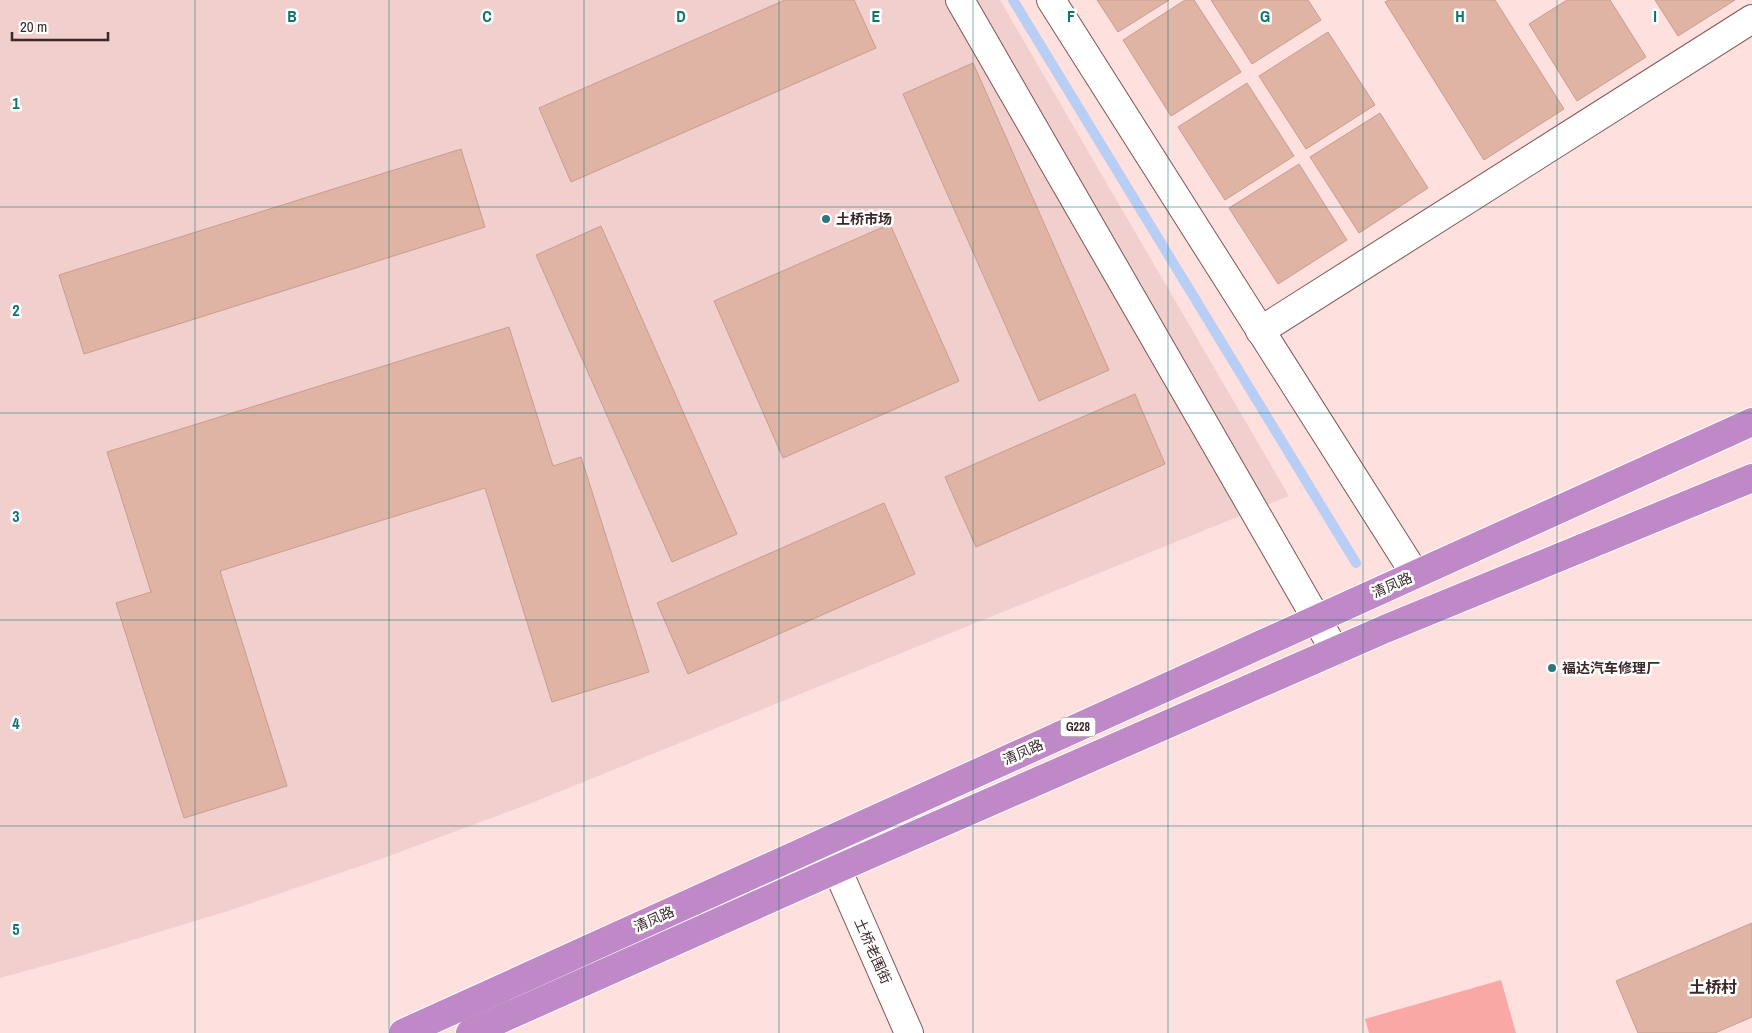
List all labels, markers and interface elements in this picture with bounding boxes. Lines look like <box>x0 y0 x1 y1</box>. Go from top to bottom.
text: B <box>287 5 297 27</box>
text: C <box>482 5 492 27</box>
text: D <box>676 5 686 27</box>
text: E <box>872 5 881 27</box>
text: F <box>1067 5 1075 27</box>
text: G <box>1260 5 1270 27</box>
text: H <box>1455 5 1465 27</box>
text: I <box>1653 5 1657 27</box>
scale bar <box>12 10 109 42</box>
text: 20 m <box>20 16 47 37</box>
text: 1 <box>12 92 20 114</box>
place label: 土桥市场 <box>836 210 892 228</box>
marker: 土桥市场 <box>820 213 832 225</box>
text: 2 <box>12 299 20 321</box>
text: 3 <box>12 505 20 527</box>
street label: 清凤路 <box>1369 568 1415 602</box>
place label: 福达汽车修理厂 <box>1562 659 1660 677</box>
marker: 福达汽车修理厂 <box>1546 662 1558 674</box>
text: 4 <box>12 712 20 734</box>
road number: G228 <box>1060 718 1096 736</box>
street label: 清凤路 <box>1000 735 1046 769</box>
street label: 清凤路 <box>631 902 677 936</box>
street label: 土桥老围街 <box>851 915 895 987</box>
text: 5 <box>12 918 20 940</box>
district label: 土桥村 <box>1689 976 1737 998</box>

